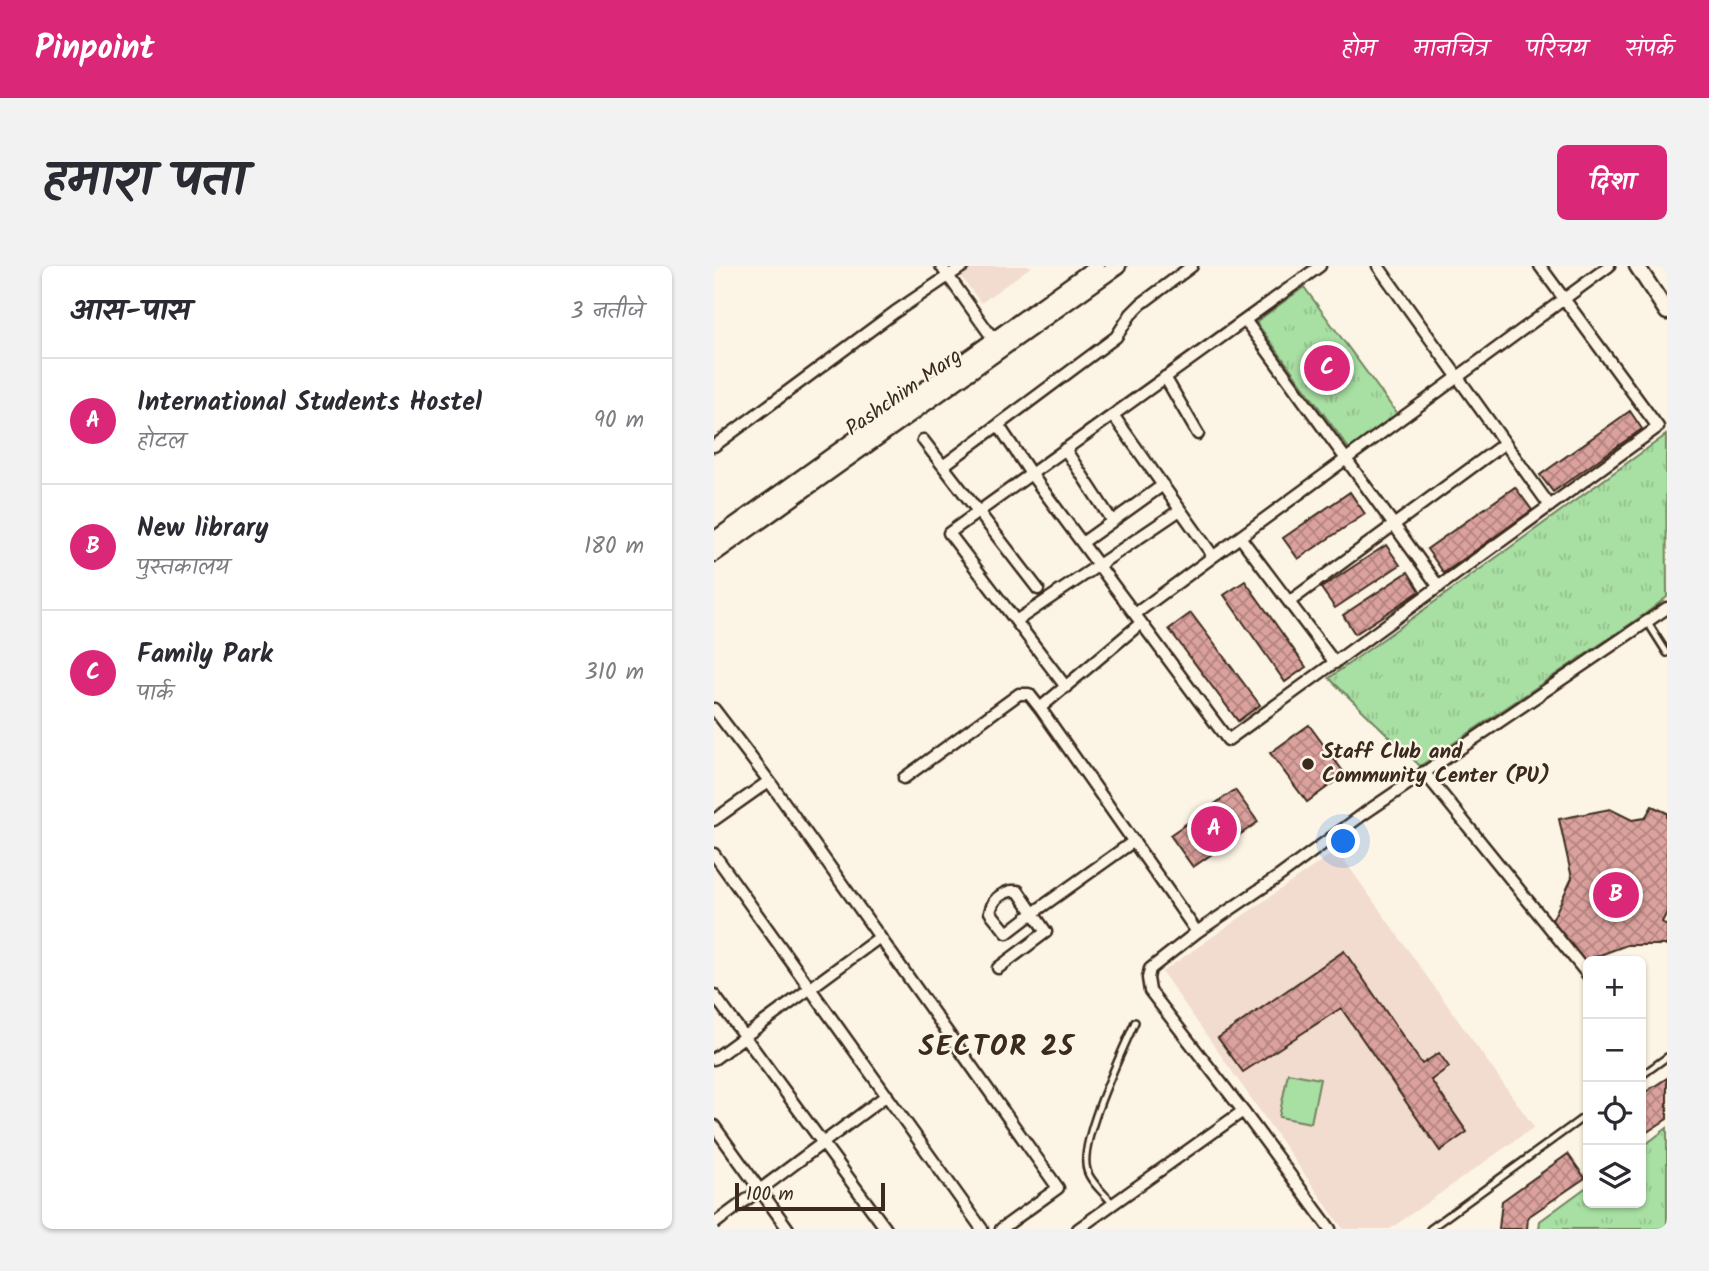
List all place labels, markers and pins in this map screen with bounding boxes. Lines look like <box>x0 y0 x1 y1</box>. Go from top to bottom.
pin: C <box>1304 342 1350 394</box>
place label: Staff Club and Community Center (PU) <box>1322 736 1550 793</box>
marker: Staff Club and Community Center (PU) <box>1300 756 1316 772</box>
pin: A <box>1191 803 1237 855</box>
pin: B <box>1593 869 1639 921</box>

